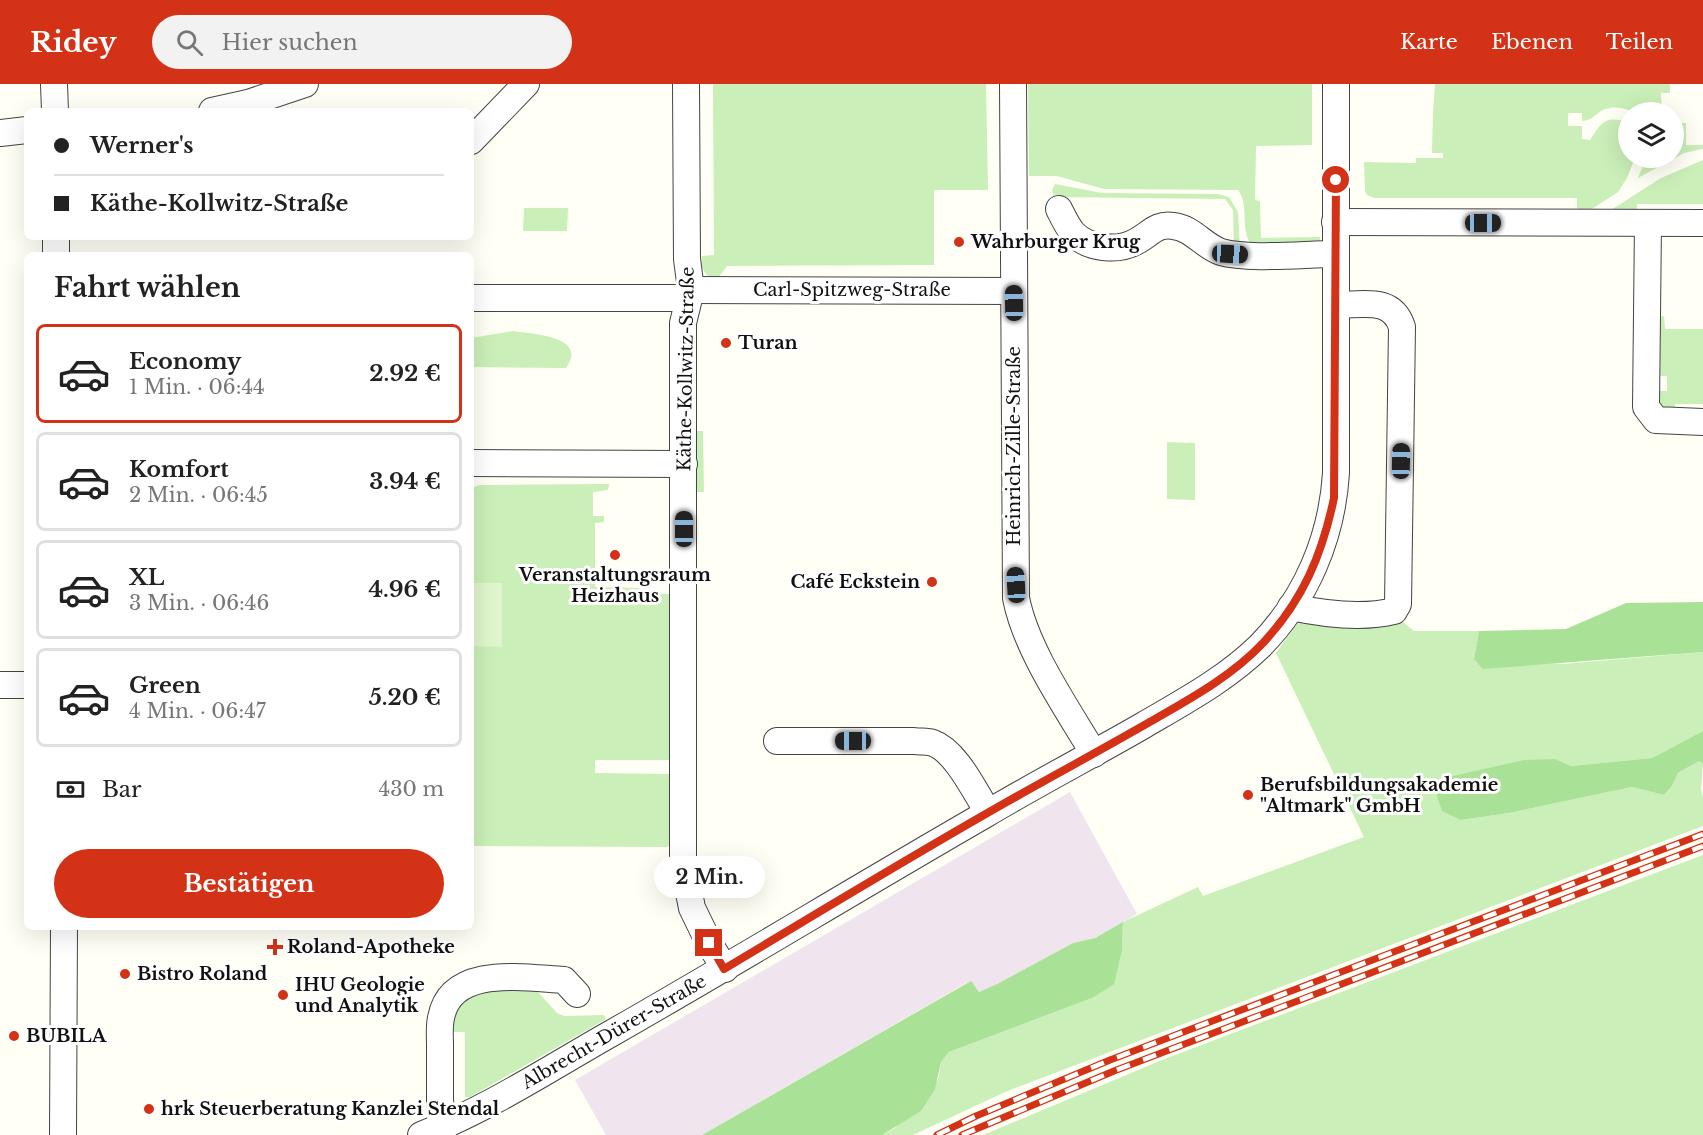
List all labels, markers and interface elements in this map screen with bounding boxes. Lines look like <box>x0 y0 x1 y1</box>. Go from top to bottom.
search box <box>152 15 572 69</box>
text: Ridey <box>30 25 116 60</box>
icon: search <box>173 26 206 59</box>
text: Hier suchen <box>221 29 358 56</box>
text: Karte <box>1400 29 1458 55</box>
text: Ebenen <box>1491 29 1573 55</box>
text: Teilen <box>1606 29 1673 55</box>
map controls <box>1618 102 1684 168</box>
button: layers <box>1618 102 1684 168</box>
text: Werner's <box>90 132 194 159</box>
route start <box>1322 166 1349 193</box>
text: Käthe-Kollwitz-Straße <box>90 190 348 217</box>
car <box>1465 214 1501 232</box>
place label: Wahrburger Krug <box>970 231 1141 253</box>
marker: Wahrburger Krug <box>952 235 966 249</box>
car <box>1212 244 1248 264</box>
street label: Käthe-Kollwitz-Straße <box>673 267 699 471</box>
text: Fahrt wählen <box>54 271 240 304</box>
street label: Carl-Spitzweg-Straße <box>753 279 951 301</box>
car <box>1005 285 1023 321</box>
place label: Turan <box>738 332 798 354</box>
marker: Turan <box>719 336 733 350</box>
street label: Heinrich-Zille-Straße <box>1003 346 1025 546</box>
icon: car <box>57 347 111 401</box>
text: Economy <box>129 348 241 375</box>
text: 2.92 € <box>369 360 441 387</box>
text: 1 Min. · 06:44 <box>129 375 265 399</box>
car <box>1392 443 1410 479</box>
icon: car <box>57 455 111 509</box>
text: Komfort <box>129 456 229 483</box>
text: 3.94 € <box>369 468 441 495</box>
text: 2 Min. · 06:45 <box>129 483 268 507</box>
car <box>675 511 693 547</box>
marker: Veranstaltungsraum Heizhaus <box>608 548 622 562</box>
icon: car <box>57 563 111 617</box>
text: XL <box>129 564 164 591</box>
place label: Veranstaltungsraum Heizhaus <box>518 564 711 607</box>
car <box>1006 567 1026 603</box>
place label: Café Eckstein <box>791 571 920 593</box>
marker: Café Eckstein <box>925 575 939 589</box>
text: 4.96 € <box>368 576 441 603</box>
text: 3 Min. · 06:46 <box>129 591 269 615</box>
icon: car <box>57 671 111 725</box>
text: Green <box>129 672 201 699</box>
text: 5.20 € <box>369 684 441 711</box>
text: 4 Min. · 06:47 <box>129 699 266 723</box>
car <box>835 732 871 750</box>
icon: cash <box>54 773 87 806</box>
place label: Berufsbildungsakademie "Altmark" GmbH <box>1260 774 1498 817</box>
text: Bar <box>102 776 142 803</box>
text: 430 m <box>379 777 444 801</box>
marker: Berufsbildungsakademie "Altmark" GmbH <box>1241 788 1255 802</box>
button: Bestätigen <box>54 849 444 918</box>
callout: 2 Min. <box>654 856 764 898</box>
text: 2 Min. <box>675 865 744 889</box>
route end <box>695 929 722 956</box>
place label: Roland-Apotheke <box>287 936 455 958</box>
marker: Roland-Apotheke <box>268 940 282 954</box>
place label: Bistro Roland <box>137 963 268 985</box>
marker: Bistro Roland <box>118 967 132 981</box>
street label: Albrecht-Dürer-Straße <box>517 970 710 1094</box>
place label: IHU Geologie und Analytik <box>295 974 425 1017</box>
marker: IHU Geologie und Analytik <box>276 988 290 1002</box>
place label: BUBILA <box>26 1025 108 1047</box>
marker: BUBILA <box>7 1029 21 1043</box>
place label: hrk Steuerberatung Kanzlei Stendal <box>161 1098 500 1120</box>
marker: hrk Steuerberatung Kanzlei Stendal <box>142 1102 156 1116</box>

